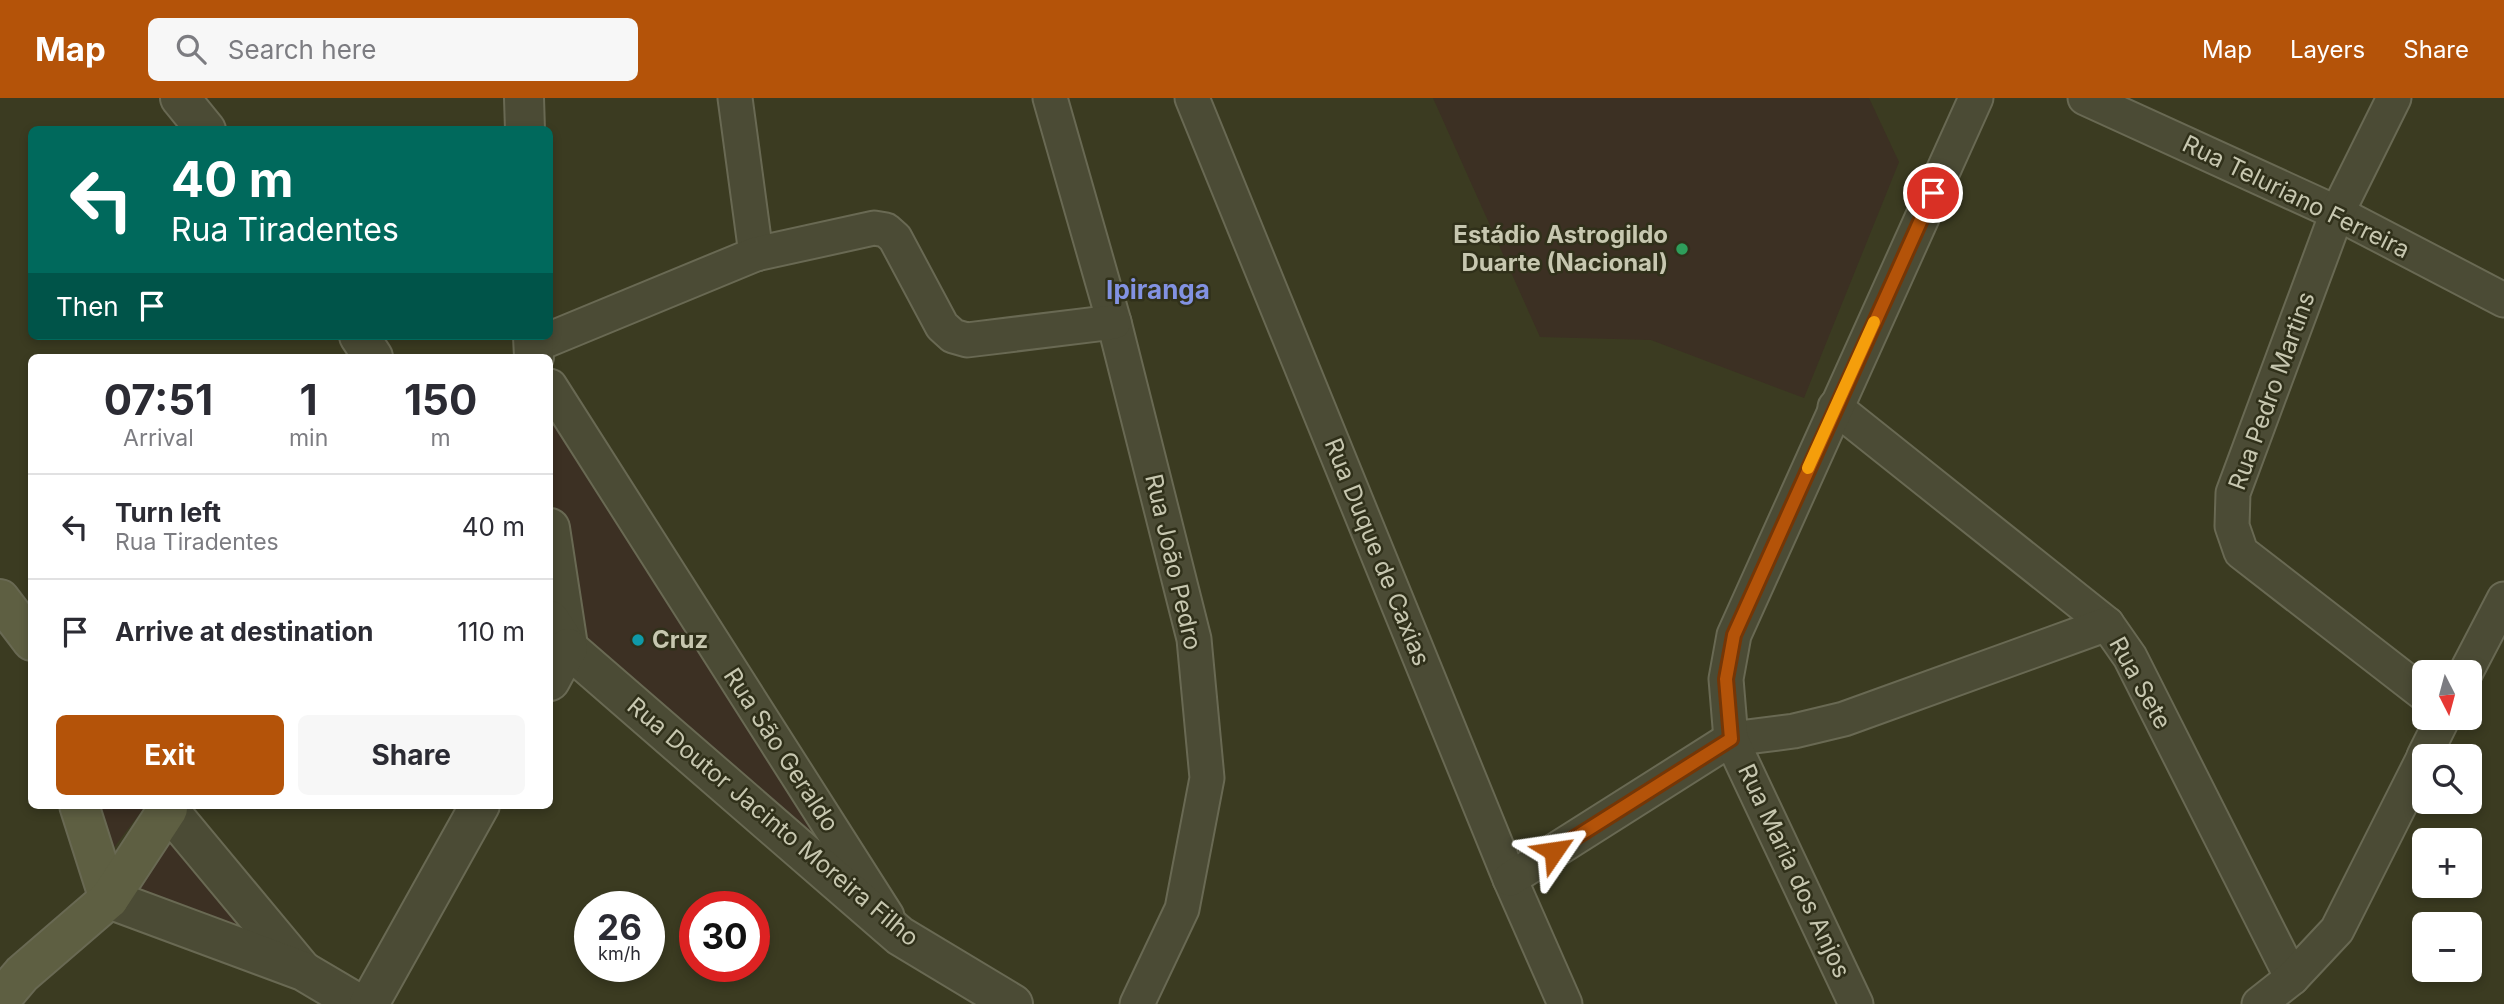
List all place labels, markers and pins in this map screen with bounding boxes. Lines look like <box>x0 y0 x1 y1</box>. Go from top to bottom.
pin <box>1903 163 1963 223</box>
place label: Estádio Astrogildo Duarte (Nacional) <box>1453 220 1668 277</box>
marker: Estádio Astrogildo Duarte (Nacional) <box>1674 241 1690 257</box>
place label: Cruz <box>652 625 708 654</box>
marker: Cruz <box>630 632 646 648</box>

